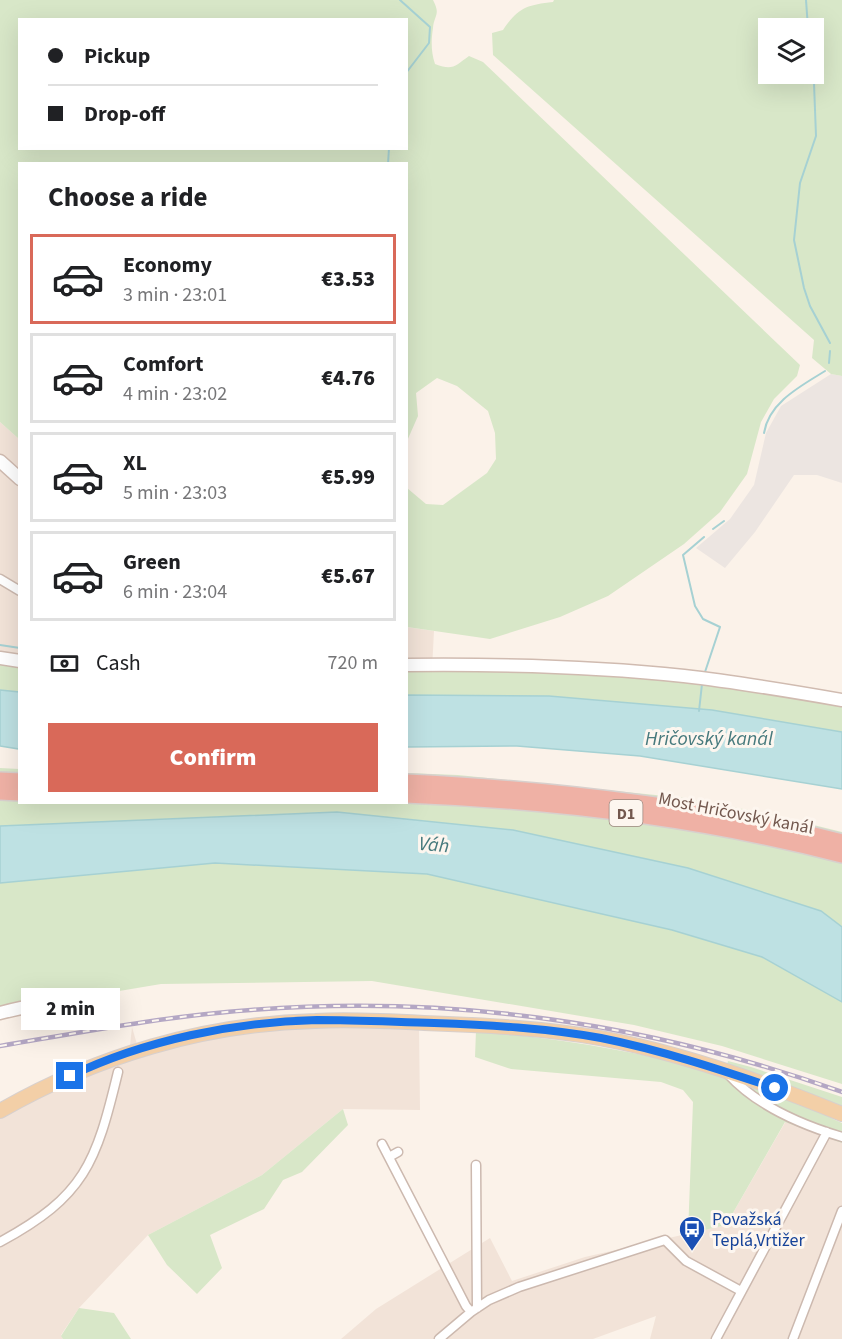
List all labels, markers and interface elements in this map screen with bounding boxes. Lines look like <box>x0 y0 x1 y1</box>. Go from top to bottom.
map controls <box>758 18 824 84</box>
button: layers <box>758 18 824 84</box>
text: Pickup <box>84 40 150 72</box>
text: Drop-off <box>84 98 165 130</box>
text: Choose a ride <box>48 178 208 217</box>
text: Economy <box>123 249 212 281</box>
icon: car <box>51 252 105 306</box>
text: €3.53 <box>321 263 375 295</box>
text: 3 min · 23:01 <box>123 281 227 309</box>
text: Comfort <box>123 348 204 380</box>
icon: car <box>51 351 105 405</box>
text: €4.76 <box>321 362 375 394</box>
text: 4 min · 23:02 <box>123 380 227 408</box>
text: XL <box>123 447 147 479</box>
icon: car <box>51 450 105 504</box>
text: €5.99 <box>321 461 375 493</box>
text: 5 min · 23:03 <box>123 479 227 507</box>
text: Green <box>123 546 181 578</box>
icon: car <box>51 549 105 603</box>
text: €5.67 <box>321 560 375 592</box>
text: 6 min · 23:04 <box>123 578 227 606</box>
icon: cash <box>48 647 81 680</box>
text: Cash <box>96 647 141 679</box>
text: 720 m <box>328 649 378 677</box>
button: Confirm <box>48 723 378 792</box>
water label: Hričovský kanál <box>645 725 773 753</box>
street label: Most Hričovský kanál <box>656 786 816 841</box>
road number: D1 <box>610 800 642 826</box>
water label: Váh <box>417 830 450 860</box>
callout: 2 min <box>20 989 119 1031</box>
text: 2 min <box>46 995 95 1023</box>
route end <box>56 1062 83 1089</box>
route start <box>761 1074 788 1101</box>
place label: Považská Teplá,Vrtižer <box>712 1207 805 1253</box>
bus stop icon: Považská Teplá,Vrtižer <box>677 1214 707 1252</box>

